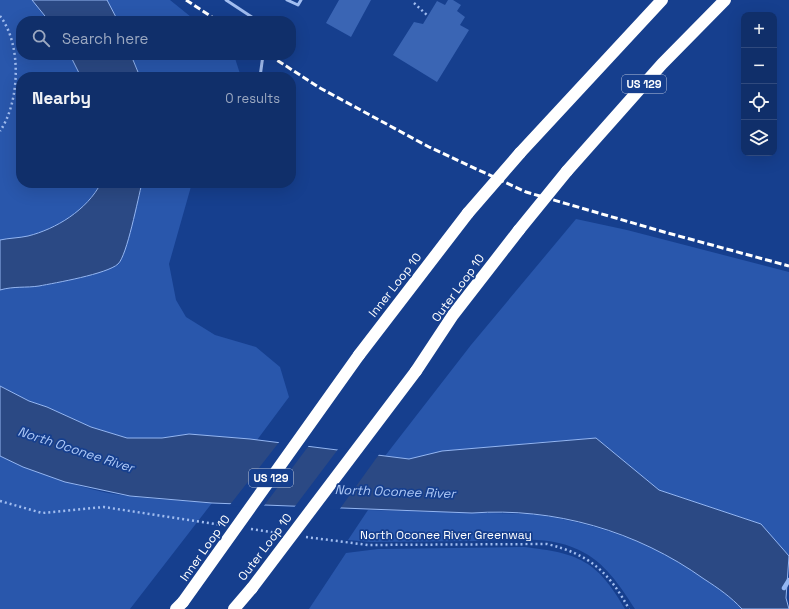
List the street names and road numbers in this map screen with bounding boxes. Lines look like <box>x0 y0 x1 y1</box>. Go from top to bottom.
road number: US 129 <box>622 75 666 93</box>
street label: Inner Loop 10 <box>365 250 425 320</box>
street label: Outer Loop 10 <box>428 251 488 325</box>
road number: US 129 <box>249 469 293 487</box>
street label: Outer Loop 10 <box>234 510 296 584</box>
street label: Inner Loop 10 <box>176 512 234 584</box>
street label: North Oconee River Greenway <box>360 527 532 543</box>

